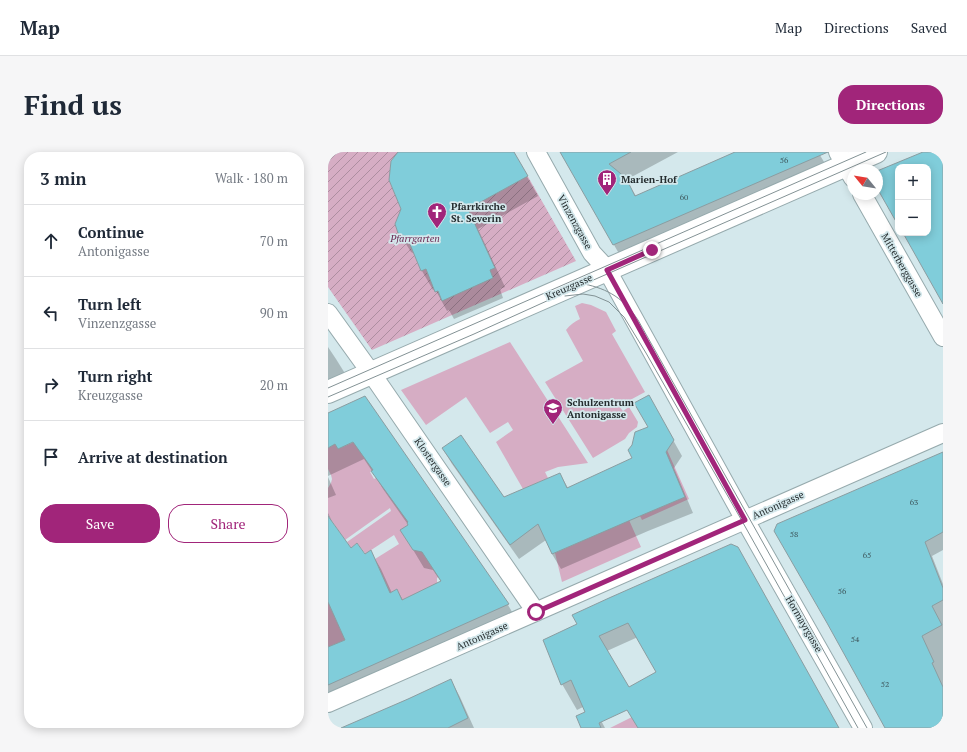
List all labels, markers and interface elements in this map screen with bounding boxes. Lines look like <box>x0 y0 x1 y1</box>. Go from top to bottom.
text: Map <box>20 15 60 40</box>
text: Map <box>775 18 802 37</box>
text: Directions <box>824 18 889 37</box>
text: Saved <box>911 18 947 37</box>
button: Directions <box>838 85 943 124</box>
text: Find us <box>24 86 122 123</box>
house number: 56 <box>780 155 789 165</box>
north arrow <box>847 164 883 200</box>
map controls <box>895 164 931 236</box>
button: + <box>895 164 931 200</box>
text: 3 min <box>40 167 87 190</box>
building icon: Marien-Hof <box>596 168 618 196</box>
text: Walk · 180 m <box>215 169 288 187</box>
place label: Marien-Hof <box>621 173 678 186</box>
street label: Vinzenzgasse <box>555 192 595 252</box>
house number: 60 <box>680 192 688 202</box>
place label: Pfarrkirche St. Severin <box>451 200 506 225</box>
button: − <box>895 200 931 236</box>
church icon: Pfarrkirche St. Severin <box>426 201 448 229</box>
text: Continue <box>78 222 144 242</box>
icon: ahead <box>40 230 62 252</box>
street label: Mitterberggasse <box>878 231 926 299</box>
text: 70 m <box>260 232 288 250</box>
park label: Pfarrgarten <box>389 232 440 245</box>
route end <box>643 241 661 259</box>
text: Antonigasse <box>78 242 149 260</box>
street label: Kreuzgasse <box>544 271 594 303</box>
text: Turn left <box>78 294 142 314</box>
icon: left <box>40 302 62 324</box>
text: 90 m <box>260 304 288 322</box>
text: Vinzenzgasse <box>78 314 156 332</box>
text: Turn right <box>78 366 153 386</box>
icon: right <box>40 374 62 396</box>
text: 20 m <box>260 376 288 394</box>
text: Kreuzgasse <box>78 386 143 404</box>
place label: Schulzentrum Antonigasse <box>567 396 635 421</box>
school or university icon: Schulzentrum Antonigasse <box>542 397 564 425</box>
street label: Klostergasse <box>412 435 454 489</box>
icon: arrive <box>40 446 62 468</box>
text: Arrive at destination <box>78 447 228 467</box>
street label: Antonigasse <box>750 488 806 522</box>
house number: 63 <box>910 497 918 507</box>
button: Save <box>40 504 160 543</box>
button: Share <box>168 504 288 543</box>
house number: 58 <box>790 529 798 539</box>
house number: 65 <box>863 550 871 560</box>
house number: 56 <box>838 586 847 596</box>
street label: Hormayrgasse <box>783 593 825 655</box>
route start <box>527 603 545 621</box>
street label: Antonigasse <box>454 619 510 653</box>
house number: 54 <box>851 634 860 644</box>
house number: 52 <box>881 679 889 689</box>

